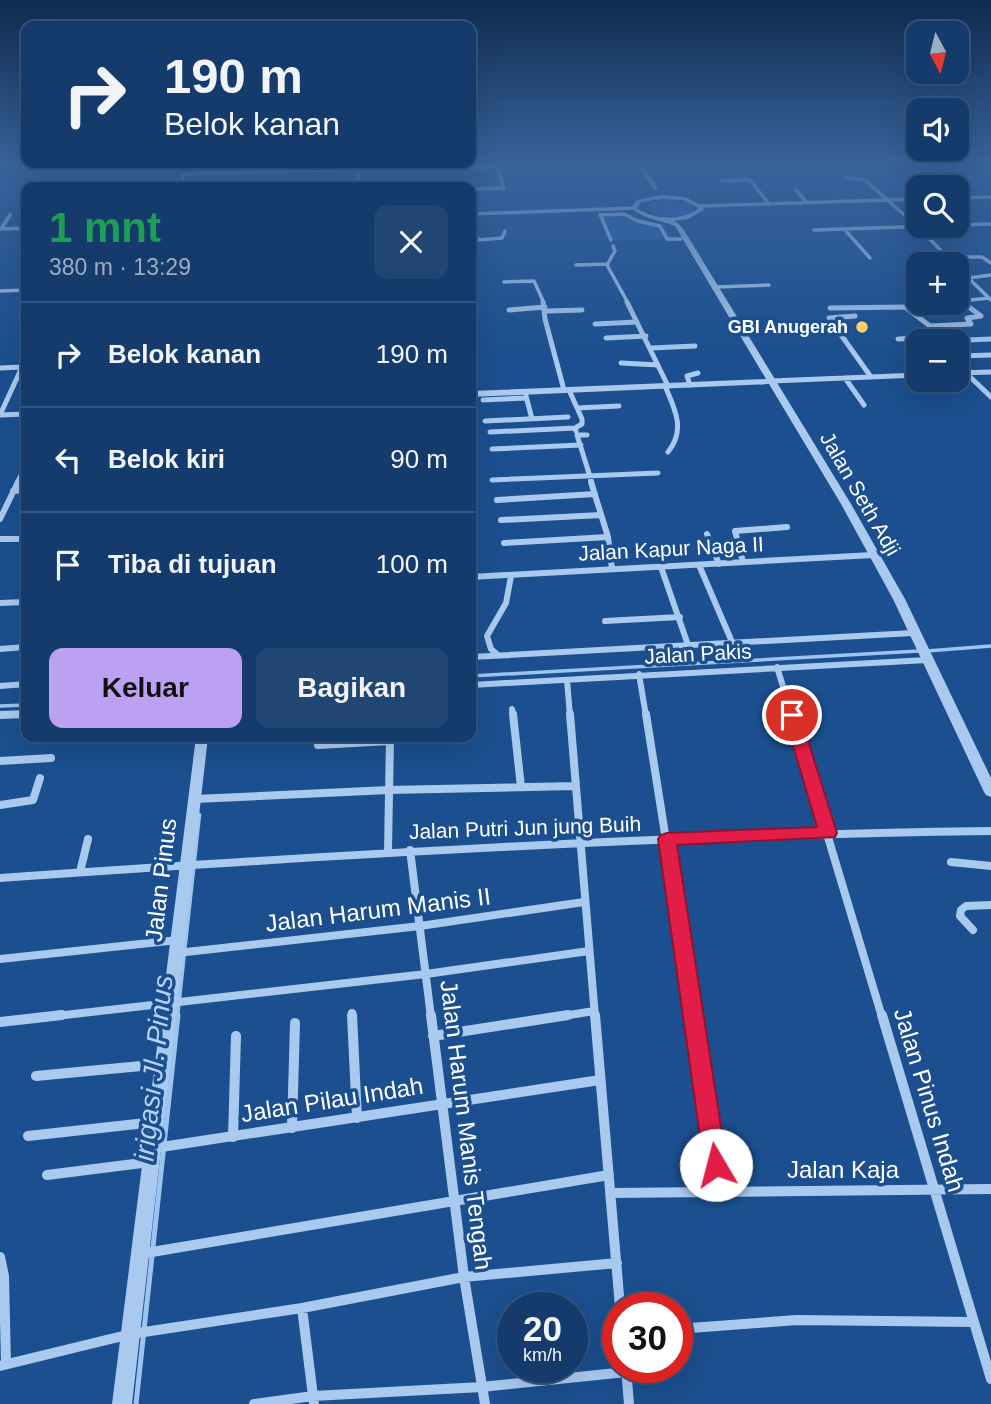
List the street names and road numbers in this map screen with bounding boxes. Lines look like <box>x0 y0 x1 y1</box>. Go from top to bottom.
street label: Jalan Seth Adji <box>816 428 905 560</box>
street label: Jalan Kapur Naga II <box>578 532 764 565</box>
street label: Jalan Pakis <box>644 639 752 668</box>
street label: Jalan Putri Jun jung Buih <box>408 812 641 843</box>
street label: Jalan Pinus <box>140 817 181 943</box>
street label: Jalan Harum Manis II <box>264 882 492 937</box>
street label: Jalan Harum Manis Tengah <box>435 979 498 1271</box>
street label: Jalan Pinus Indah <box>889 1005 970 1195</box>
street label: Jalan Pilau Indah <box>239 1072 425 1127</box>
street label: Jalan Kaja <box>787 1156 900 1183</box>

